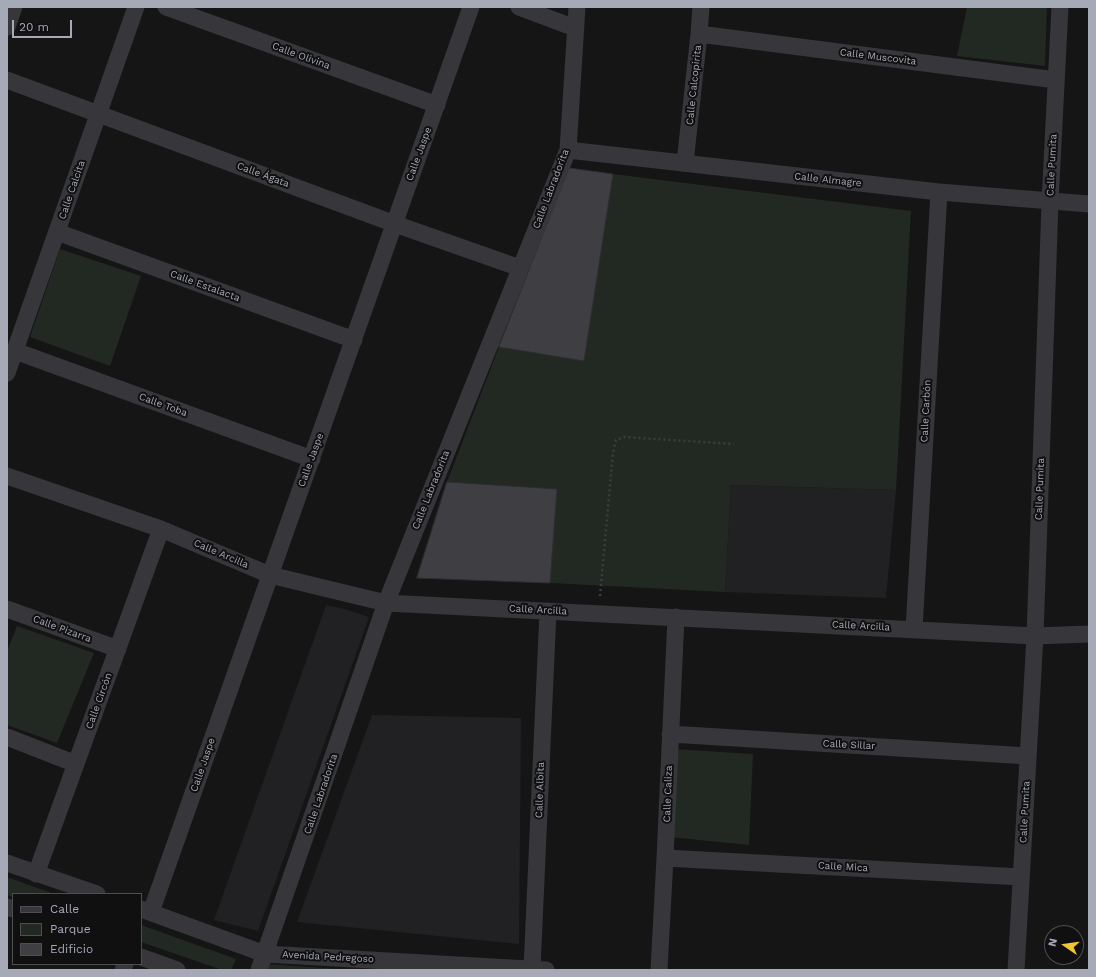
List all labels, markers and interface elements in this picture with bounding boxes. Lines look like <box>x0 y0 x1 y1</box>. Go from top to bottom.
scale bar <box>14 12 74 38</box>
text: 20 m <box>19 20 49 34</box>
street label: Calle Olivina <box>270 40 332 72</box>
street label: Calle Calcopirita <box>684 44 704 126</box>
street label: Calle Muscovita <box>839 46 917 68</box>
street label: Calle Jaspe <box>404 126 434 182</box>
street label: Calle Pumita <box>1044 134 1060 196</box>
street label: Calle Labradorita <box>530 148 572 230</box>
street label: Calle Calcita <box>56 159 88 221</box>
street label: Calle Ágata <box>235 160 291 190</box>
street label: Calle Almagre <box>794 170 862 190</box>
street label: Calle Estalacta <box>168 268 242 304</box>
street label: Calle Carbón <box>918 379 934 443</box>
street label: Calle Toba <box>137 391 189 419</box>
street label: Calle Jaspe <box>296 432 326 488</box>
street label: Calle Labradorita <box>410 449 452 531</box>
street label: Calle Pumita <box>1033 458 1047 520</box>
street label: Calle Arcilla <box>192 537 250 571</box>
street label: Calle Arcilla <box>509 602 567 618</box>
street label: Calle Pizarra <box>31 613 93 645</box>
street label: Calle Arcilla <box>832 618 890 634</box>
street label: Calle Circón <box>83 671 115 731</box>
street label: Calle Jaspe <box>188 736 218 794</box>
street label: Calle Sillar <box>822 738 876 752</box>
street label: Calle Labradorita <box>302 752 340 836</box>
street label: Calle Albita <box>533 762 547 818</box>
street label: Calle Caliza <box>661 765 675 823</box>
street label: Calle Pumita <box>1017 781 1033 843</box>
street label: Calle Mica <box>818 860 868 874</box>
legend <box>12 893 142 965</box>
text: Calle <box>50 902 79 916</box>
text: Parque <box>50 922 91 936</box>
north arrow <box>1044 925 1084 965</box>
text: N <box>1046 937 1060 948</box>
text: Edificio <box>50 942 93 956</box>
street label: Avenida Pedregoso <box>282 949 374 965</box>

